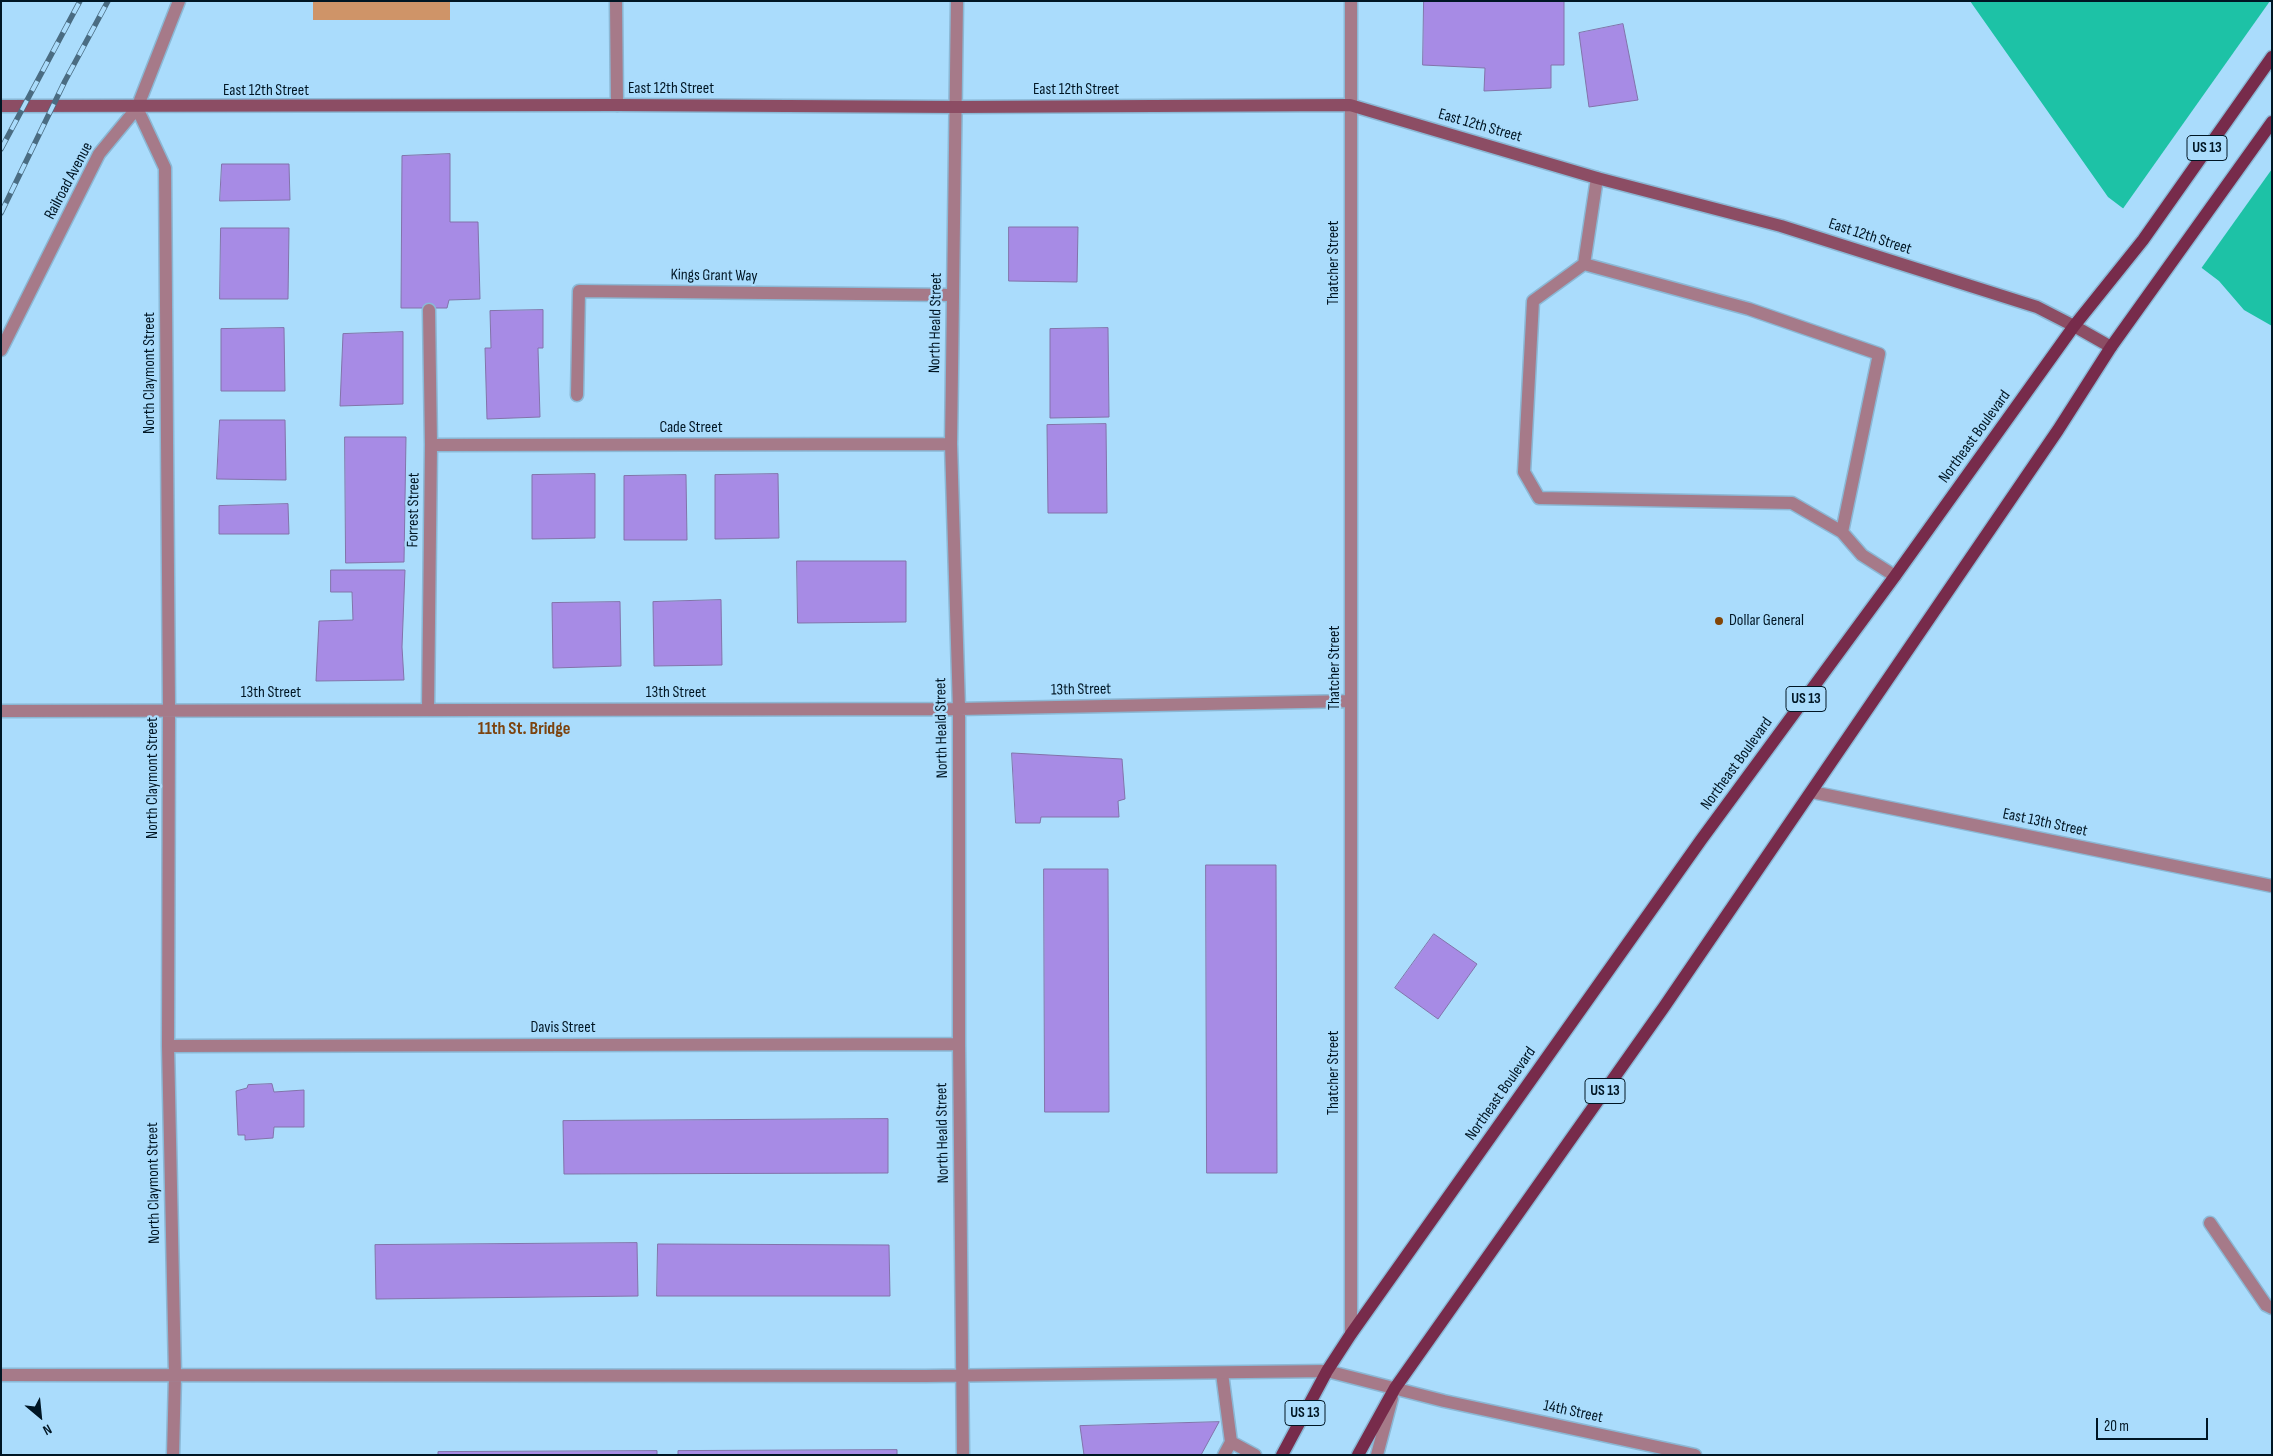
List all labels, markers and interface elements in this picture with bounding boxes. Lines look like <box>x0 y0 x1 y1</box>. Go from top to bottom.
street label: East 12th Street <box>628 79 714 99</box>
street label: East 12th Street <box>1033 80 1119 100</box>
street label: East 12th Street <box>223 81 309 101</box>
street label: East 12th Street <box>1436 105 1524 147</box>
road number: US 13 <box>2187 136 2227 160</box>
street label: Railroad Avenue <box>41 139 97 223</box>
street label: East 12th Street <box>1826 215 1914 259</box>
street label: Thatcher Street <box>1324 221 1344 305</box>
street label: Kings Grant Way <box>670 266 758 286</box>
street label: North Heald Street <box>926 273 946 373</box>
street label: North Claymont Street <box>140 312 160 434</box>
street label: Northeast Boulevard <box>1935 387 2015 487</box>
street label: Cade Street <box>659 418 723 438</box>
street label: Forrest Street <box>404 472 424 548</box>
place label: Dollar General <box>1729 611 1804 631</box>
marker: Dollar General <box>1713 615 1725 627</box>
street label: Thatcher Street <box>1325 626 1345 710</box>
street label: North Heald Street <box>932 678 952 778</box>
street label: 13th Street <box>1051 680 1111 700</box>
street label: 13th Street <box>241 683 301 703</box>
street label: 13th Street <box>646 683 706 703</box>
road number: US 13 <box>1786 686 1826 712</box>
street label: Northeast Boulevard <box>1697 714 1777 814</box>
street label: North Claymont Street <box>143 717 163 839</box>
district label: 11th St. Bridge <box>478 718 570 740</box>
street label: East 13th Street <box>2001 805 2089 841</box>
street label: Davis Street <box>530 1018 596 1038</box>
street label: Thatcher Street <box>1324 1031 1344 1115</box>
street label: Northeast Boulevard <box>1462 1043 1540 1145</box>
road number: US 13 <box>1585 1078 1625 1104</box>
street label: North Heald Street <box>933 1083 953 1183</box>
street label: North Claymont Street <box>143 1122 165 1244</box>
north arrow <box>15 1391 65 1441</box>
street label: 14th Street <box>1542 1396 1604 1428</box>
road number: US 13 <box>1285 1400 1325 1426</box>
scale bar <box>2098 1408 2210 1440</box>
text: 20 m <box>2104 1417 2129 1436</box>
text: N <box>40 1420 55 1439</box>

